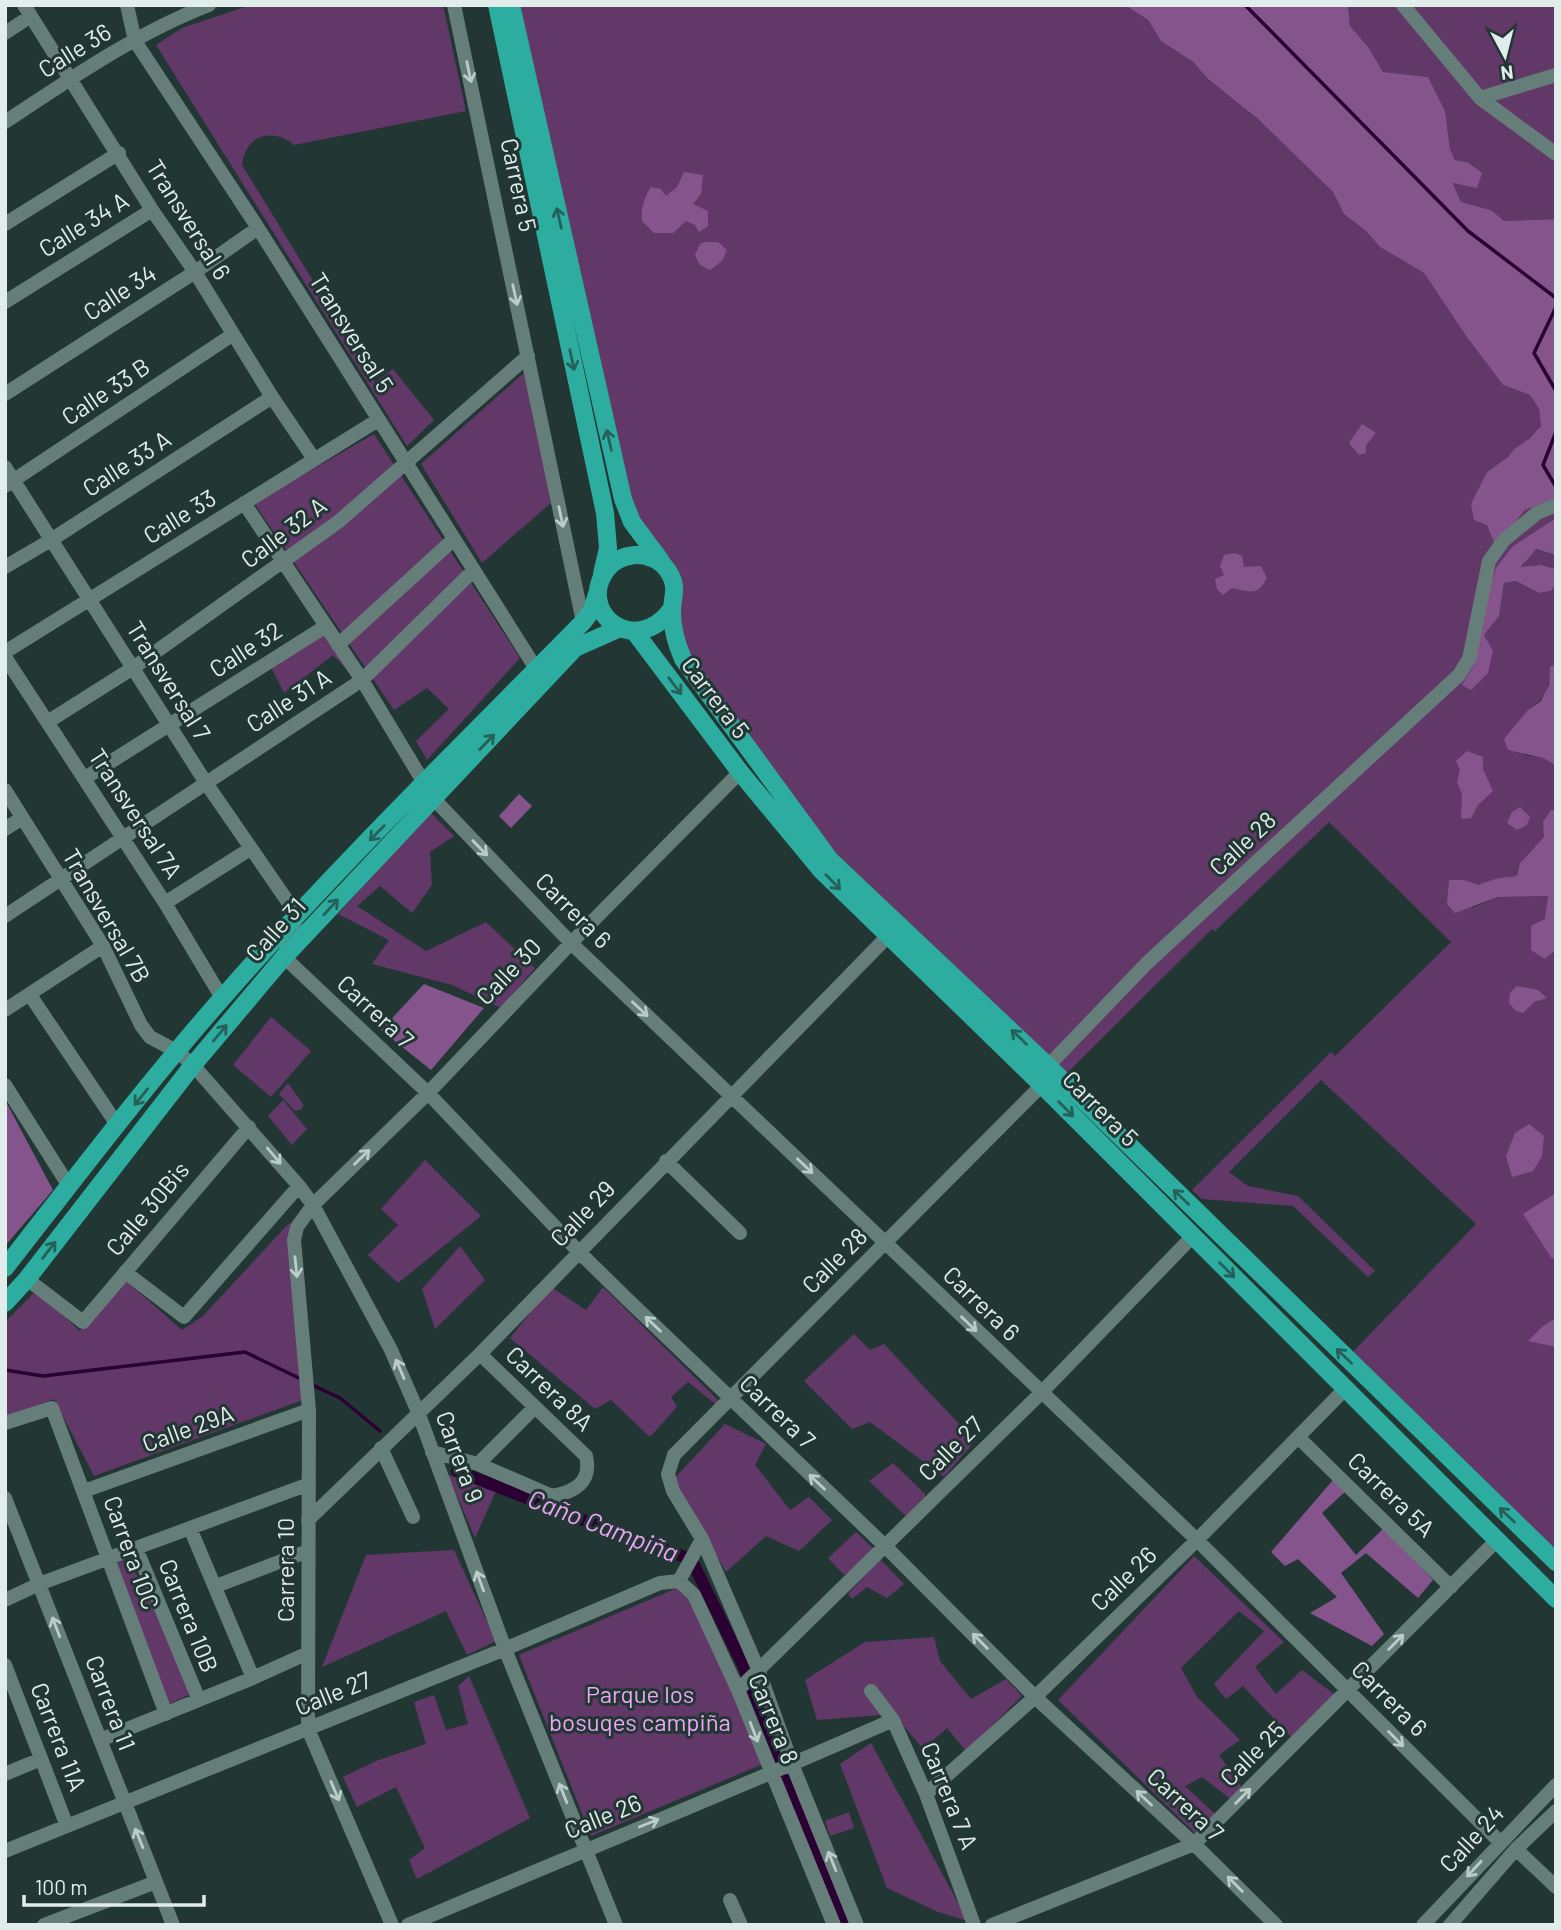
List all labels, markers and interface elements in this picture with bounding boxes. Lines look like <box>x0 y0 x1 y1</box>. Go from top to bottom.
street label: Calle 36 <box>33 16 116 83</box>
north arrow <box>1470 21 1540 91</box>
one-way arrow <box>462 60 476 83</box>
text: N <box>1499 61 1515 86</box>
street label: Carrera 5 <box>495 135 544 234</box>
street label: Transversal 6 <box>141 154 238 285</box>
street label: Calle 34 A <box>33 185 133 263</box>
one-way arrow <box>551 207 565 230</box>
street label: Calle 34 <box>77 258 161 326</box>
street label: Transversal 5 <box>304 267 401 398</box>
one-way arrow <box>509 283 523 306</box>
one-way arrow <box>566 348 580 371</box>
street label: Calle 33 B <box>56 351 155 431</box>
street label: Calle 33 A <box>77 424 176 502</box>
one-way arrow <box>602 429 615 452</box>
street label: Calle 33 <box>138 482 221 549</box>
street label: Calle 32 A <box>234 490 332 573</box>
one-way arrow <box>555 505 569 528</box>
street label: Transversal 7 <box>121 615 217 745</box>
street label: Calle 32 <box>204 615 287 683</box>
street label: Carrera 5 <box>676 650 756 744</box>
street label: Calle 31 A <box>240 662 336 738</box>
one-way arrow <box>668 676 683 695</box>
one-way arrow <box>479 733 496 750</box>
street label: Transversal 7A <box>83 743 189 884</box>
street label: Calle 28 <box>1203 805 1281 881</box>
one-way arrow <box>368 825 385 842</box>
one-way arrow <box>471 839 488 856</box>
street label: Transversal 7B <box>57 843 157 987</box>
street label: Carrera 6 <box>530 866 618 954</box>
one-way arrow <box>824 874 841 891</box>
street label: Calle 31 <box>239 891 311 967</box>
one-way arrow <box>323 898 339 916</box>
street label: Calle 30 <box>469 932 547 1010</box>
street label: Carrera 7 <box>332 968 420 1054</box>
one-way arrow <box>632 1000 649 1017</box>
one-way arrow <box>212 1024 228 1042</box>
one-way arrow <box>1011 1029 1028 1046</box>
street label: Carrera 5 <box>1057 1064 1145 1152</box>
one-way arrow <box>134 1088 149 1106</box>
one-way arrow <box>1057 1101 1074 1118</box>
one-way arrow <box>266 1147 282 1165</box>
one-way arrow <box>353 1149 370 1166</box>
street label: Calle 30Bis <box>99 1155 195 1261</box>
one-way arrow <box>796 1158 813 1175</box>
street label: Calle 29 <box>543 1174 620 1252</box>
one-way arrow <box>1173 1189 1190 1206</box>
street label: Calle 28 <box>795 1221 873 1299</box>
one-way arrow <box>41 1242 56 1260</box>
one-way arrow <box>290 1255 303 1278</box>
street label: Carrera 6 <box>938 1260 1026 1346</box>
one-way arrow <box>1218 1262 1235 1279</box>
one-way arrow <box>960 1315 977 1332</box>
one-way arrow <box>645 1316 662 1333</box>
street label: Carrera 8A <box>501 1339 600 1436</box>
one-way arrow <box>1336 1347 1353 1364</box>
one-way arrow <box>392 1358 405 1380</box>
street label: Carrera 7 <box>734 1368 822 1454</box>
street label: Calle 29A <box>138 1398 237 1458</box>
street label: Carrera 9 <box>431 1407 490 1506</box>
street label: Calle 27 <box>912 1410 988 1486</box>
street label: Carrera 5A <box>1343 1445 1441 1542</box>
one-way arrow <box>809 1473 826 1490</box>
water label: Caño Campiña <box>524 1482 683 1567</box>
street label: Carrera 10C <box>98 1492 166 1613</box>
one-way arrow <box>1499 1506 1516 1523</box>
street label: Carrera 10 <box>270 1518 299 1622</box>
street label: Calle 26 <box>1084 1540 1162 1616</box>
street label: Carrera 10B <box>154 1555 225 1676</box>
one-way arrow <box>473 1571 485 1593</box>
one-way arrow <box>48 1616 61 1638</box>
one-way arrow <box>971 1632 988 1649</box>
one-way arrow <box>1387 1634 1404 1651</box>
street label: Carrera 11 <box>80 1651 143 1754</box>
street label: Carrera 6 <box>1346 1654 1434 1742</box>
street label: Calle 27 <box>290 1664 375 1721</box>
street label: Carrera 8 <box>743 1669 806 1768</box>
street label: Carrera 11A <box>25 1678 93 1795</box>
park label: Parque los bosuqes campiña <box>549 1679 731 1736</box>
street label: Calle 25 <box>1213 1714 1291 1792</box>
one-way arrow <box>749 1720 762 1742</box>
one-way arrow <box>1388 1730 1405 1747</box>
street label: Carrera 7 A <box>916 1737 985 1853</box>
street label: Carrera 7 <box>1142 1761 1230 1847</box>
one-way arrow <box>329 1780 342 1802</box>
one-way arrow <box>556 1783 569 1805</box>
street label: Calle 26 <box>560 1787 645 1844</box>
one-way arrow <box>1234 1788 1251 1805</box>
one-way arrow <box>1136 1789 1153 1806</box>
street label: Calle 24 <box>1433 1798 1509 1878</box>
one-way arrow <box>637 1816 659 1829</box>
one-way arrow <box>132 1828 145 1850</box>
one-way arrow <box>824 1851 837 1873</box>
one-way arrow <box>1466 1860 1483 1877</box>
scale bar <box>24 1864 205 1908</box>
text: 100 m <box>35 1874 88 1899</box>
one-way arrow <box>1227 1876 1244 1893</box>

